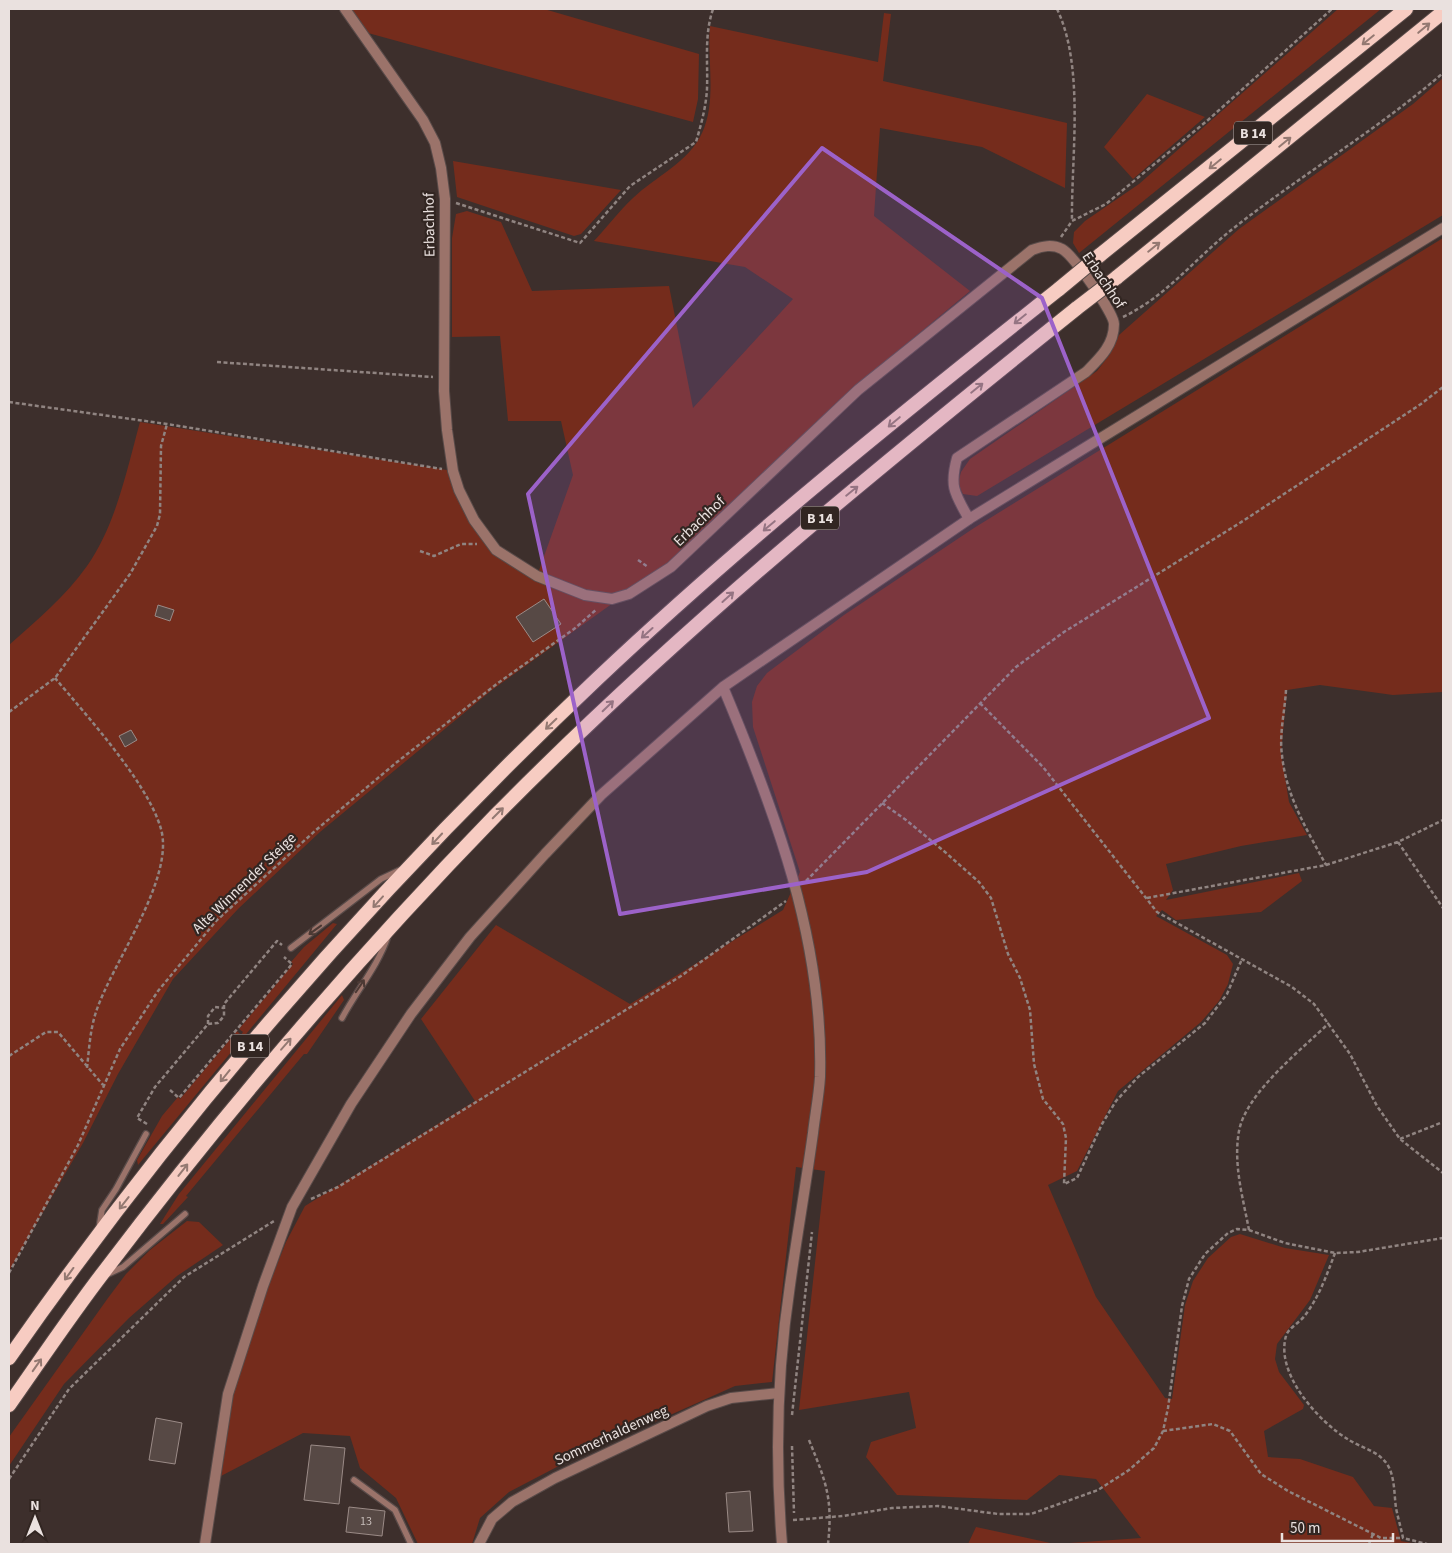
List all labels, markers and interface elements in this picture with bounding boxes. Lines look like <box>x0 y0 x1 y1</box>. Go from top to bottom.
one-way arrow <box>1417 23 1430 34</box>
one-way arrow <box>1362 34 1375 45</box>
road number: B 14 <box>1234 122 1272 144</box>
one-way arrow <box>1278 137 1291 148</box>
one-way arrow <box>1209 158 1222 169</box>
street label: Erbachhof <box>418 192 441 257</box>
one-way arrow <box>1147 242 1160 253</box>
street label: Erbachhof <box>1077 248 1131 313</box>
one-way arrow <box>1014 314 1027 325</box>
one-way arrow <box>970 383 983 394</box>
one-way arrow <box>888 416 901 427</box>
one-way arrow <box>845 486 858 497</box>
street label: Erbachhof <box>669 491 730 551</box>
road number: B 14 <box>801 506 839 530</box>
one-way arrow <box>763 520 776 532</box>
one-way arrow <box>721 591 734 603</box>
one-way arrow <box>641 627 654 639</box>
one-way arrow <box>602 700 614 712</box>
one-way arrow <box>545 717 557 729</box>
one-way arrow <box>492 808 504 820</box>
street label: Alte Winnender Steige <box>188 828 301 939</box>
one-way arrow <box>431 833 443 846</box>
one-way arrow <box>372 895 384 908</box>
one-way arrow <box>309 925 322 936</box>
one-way arrow <box>355 979 365 993</box>
road number: B 14 <box>231 1034 269 1058</box>
one-way arrow <box>280 1038 292 1051</box>
one-way arrow <box>219 1069 230 1082</box>
one-way arrow <box>177 1163 188 1176</box>
one-way arrow <box>118 1196 129 1209</box>
one-way arrow <box>63 1267 74 1280</box>
one-way arrow <box>32 1358 42 1372</box>
street label: Sommerhaldenweg <box>551 1400 672 1471</box>
north arrow <box>10 1493 60 1543</box>
text: N <box>30 1496 40 1516</box>
scale bar <box>1282 1510 1393 1542</box>
house number: 13 <box>360 1513 372 1530</box>
text: 50 m <box>1290 1518 1320 1539</box>

